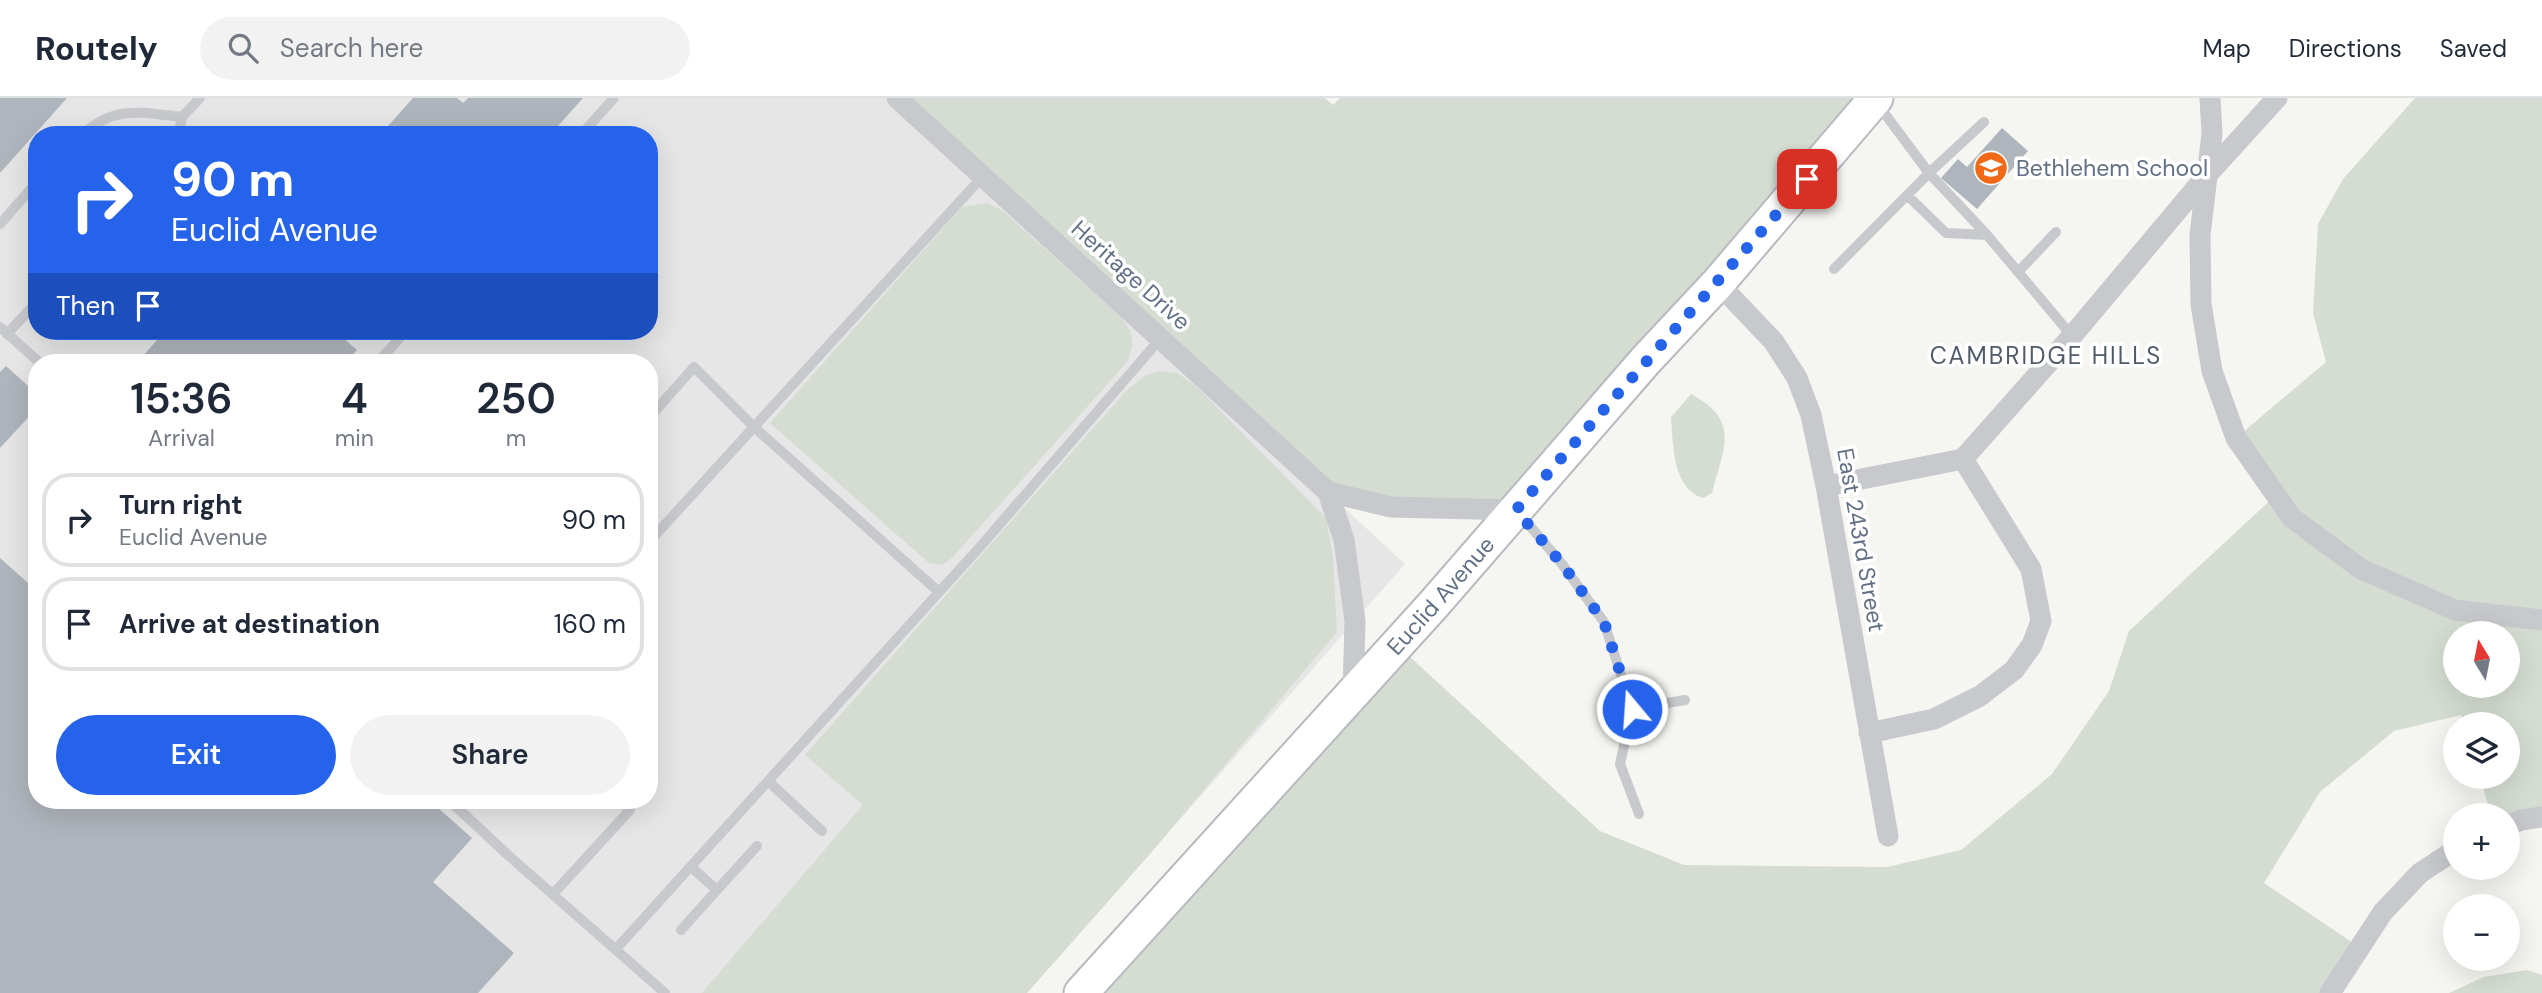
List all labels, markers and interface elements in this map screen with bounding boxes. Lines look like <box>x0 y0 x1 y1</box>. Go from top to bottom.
search box <box>200 17 690 80</box>
text: Routely <box>35 27 158 70</box>
icon: search <box>224 29 262 67</box>
text: Search here <box>280 31 423 65</box>
text: Map <box>2203 33 2251 64</box>
text: Directions <box>2289 33 2402 64</box>
text: Saved <box>2440 33 2507 64</box>
text: 90 m <box>171 147 294 211</box>
pin <box>1777 149 1837 209</box>
school or university icon: Bethlehem School <box>1972 149 2010 187</box>
place label: Bethlehem School <box>2016 153 2208 183</box>
icon: right <box>56 154 147 245</box>
icon: arrive <box>1788 160 1826 198</box>
text: Euclid Avenue <box>171 209 378 251</box>
street label: Heritage Drive <box>1065 214 1197 336</box>
icon: arrive <box>129 287 167 325</box>
text: Then <box>56 289 115 323</box>
district label: CAMBRIDGE HILLS <box>1930 340 2162 371</box>
text: 15:36 <box>130 371 233 426</box>
text: 4 <box>341 371 368 426</box>
text: 250 <box>476 371 556 426</box>
text: Arrival <box>148 423 215 453</box>
text: min <box>335 423 374 453</box>
text: m <box>506 423 526 453</box>
street label: East 243rd Street <box>1830 446 1892 634</box>
text: Turn right <box>119 488 243 522</box>
icon: right <box>60 501 98 539</box>
text: 90 m <box>562 503 626 537</box>
text: Euclid Avenue <box>119 522 268 552</box>
street label: Euclid Avenue <box>1380 530 1501 661</box>
icon: arrive <box>60 605 98 643</box>
text: Arrive at destination <box>119 607 380 641</box>
text: 160 m <box>554 607 626 641</box>
north arrow <box>2443 621 2520 698</box>
map controls <box>2443 621 2520 971</box>
position arrow <box>1595 672 1669 746</box>
button: layers <box>2443 712 2520 789</box>
button: Exit <box>56 715 336 795</box>
button: Share <box>350 715 630 795</box>
button: + <box>2443 803 2520 880</box>
button: − <box>2443 894 2520 971</box>

